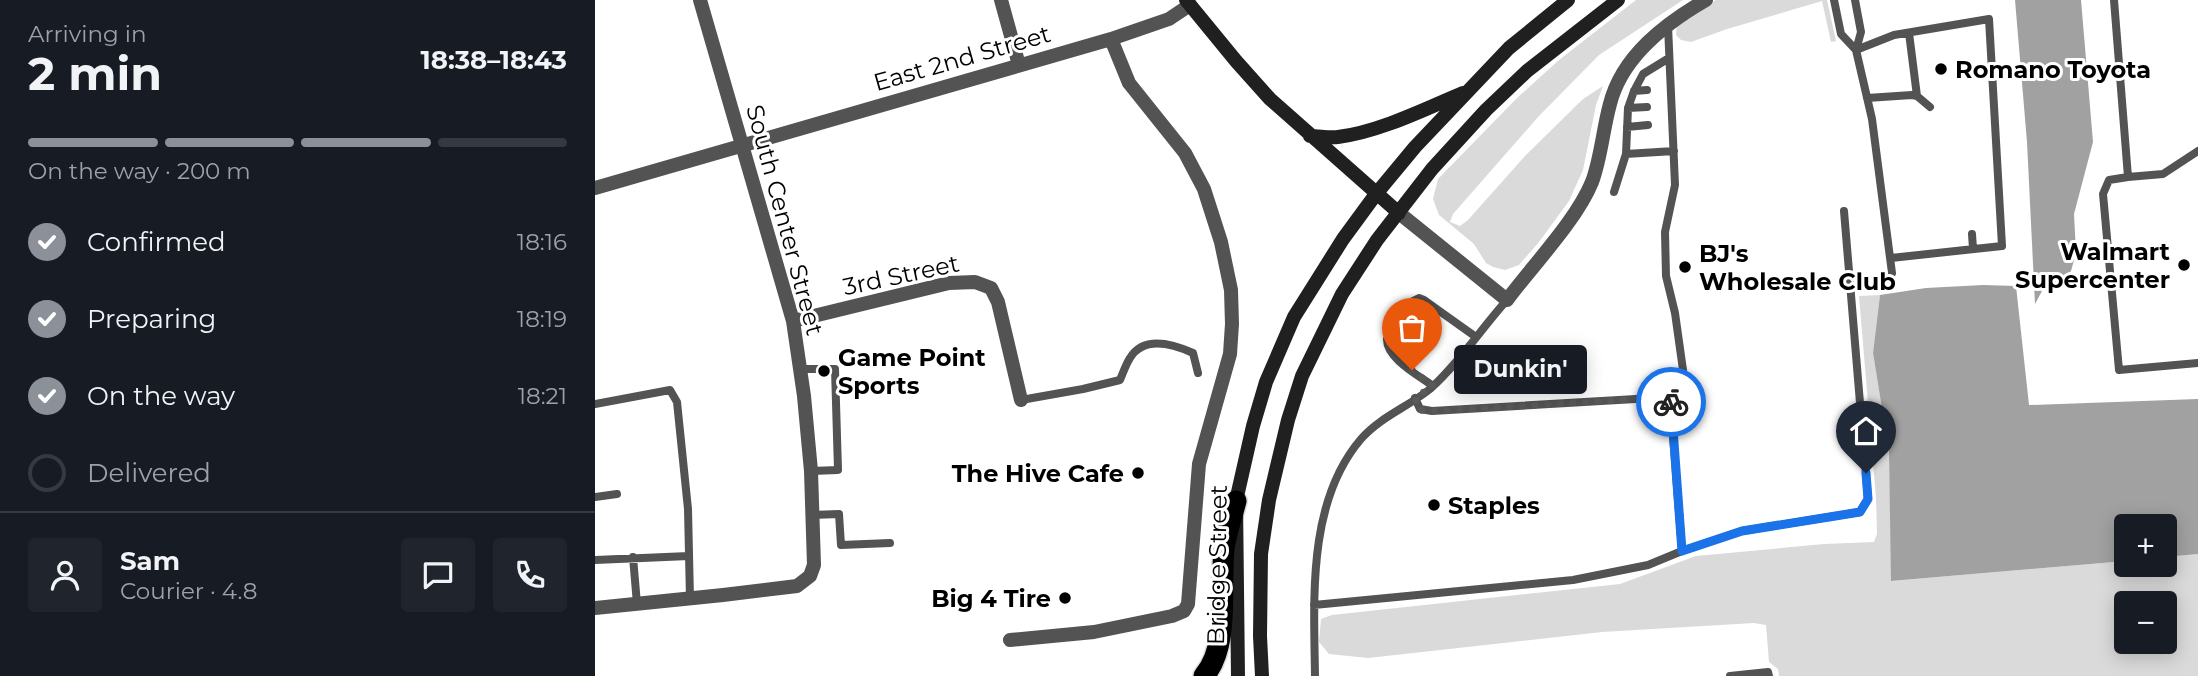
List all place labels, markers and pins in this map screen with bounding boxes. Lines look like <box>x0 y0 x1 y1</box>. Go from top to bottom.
place label: Romano Toyota <box>1955 55 2151 84</box>
marker: Romano Toyota <box>1933 61 1949 77</box>
place label: Walmart Supercenter <box>2015 237 2171 294</box>
place label: BJ's Wholesale Club <box>1699 239 1896 296</box>
marker: Walmart Supercenter <box>2176 257 2192 273</box>
marker: BJ's Wholesale Club <box>1677 259 1693 275</box>
pin <box>1382 298 1442 370</box>
place label: Game Point Sports <box>838 343 986 400</box>
callout: Dunkin' <box>1454 346 1587 394</box>
marker: Game Point Sports <box>816 363 832 379</box>
pin <box>1836 401 1896 473</box>
place label: The Hive Cafe <box>952 459 1124 488</box>
marker: The Hive Cafe <box>1130 465 1146 481</box>
place label: Staples <box>1448 491 1540 520</box>
marker: Staples <box>1426 497 1442 513</box>
place label: Big 4 Tire <box>931 584 1051 613</box>
marker: Big 4 Tire <box>1057 590 1073 606</box>

